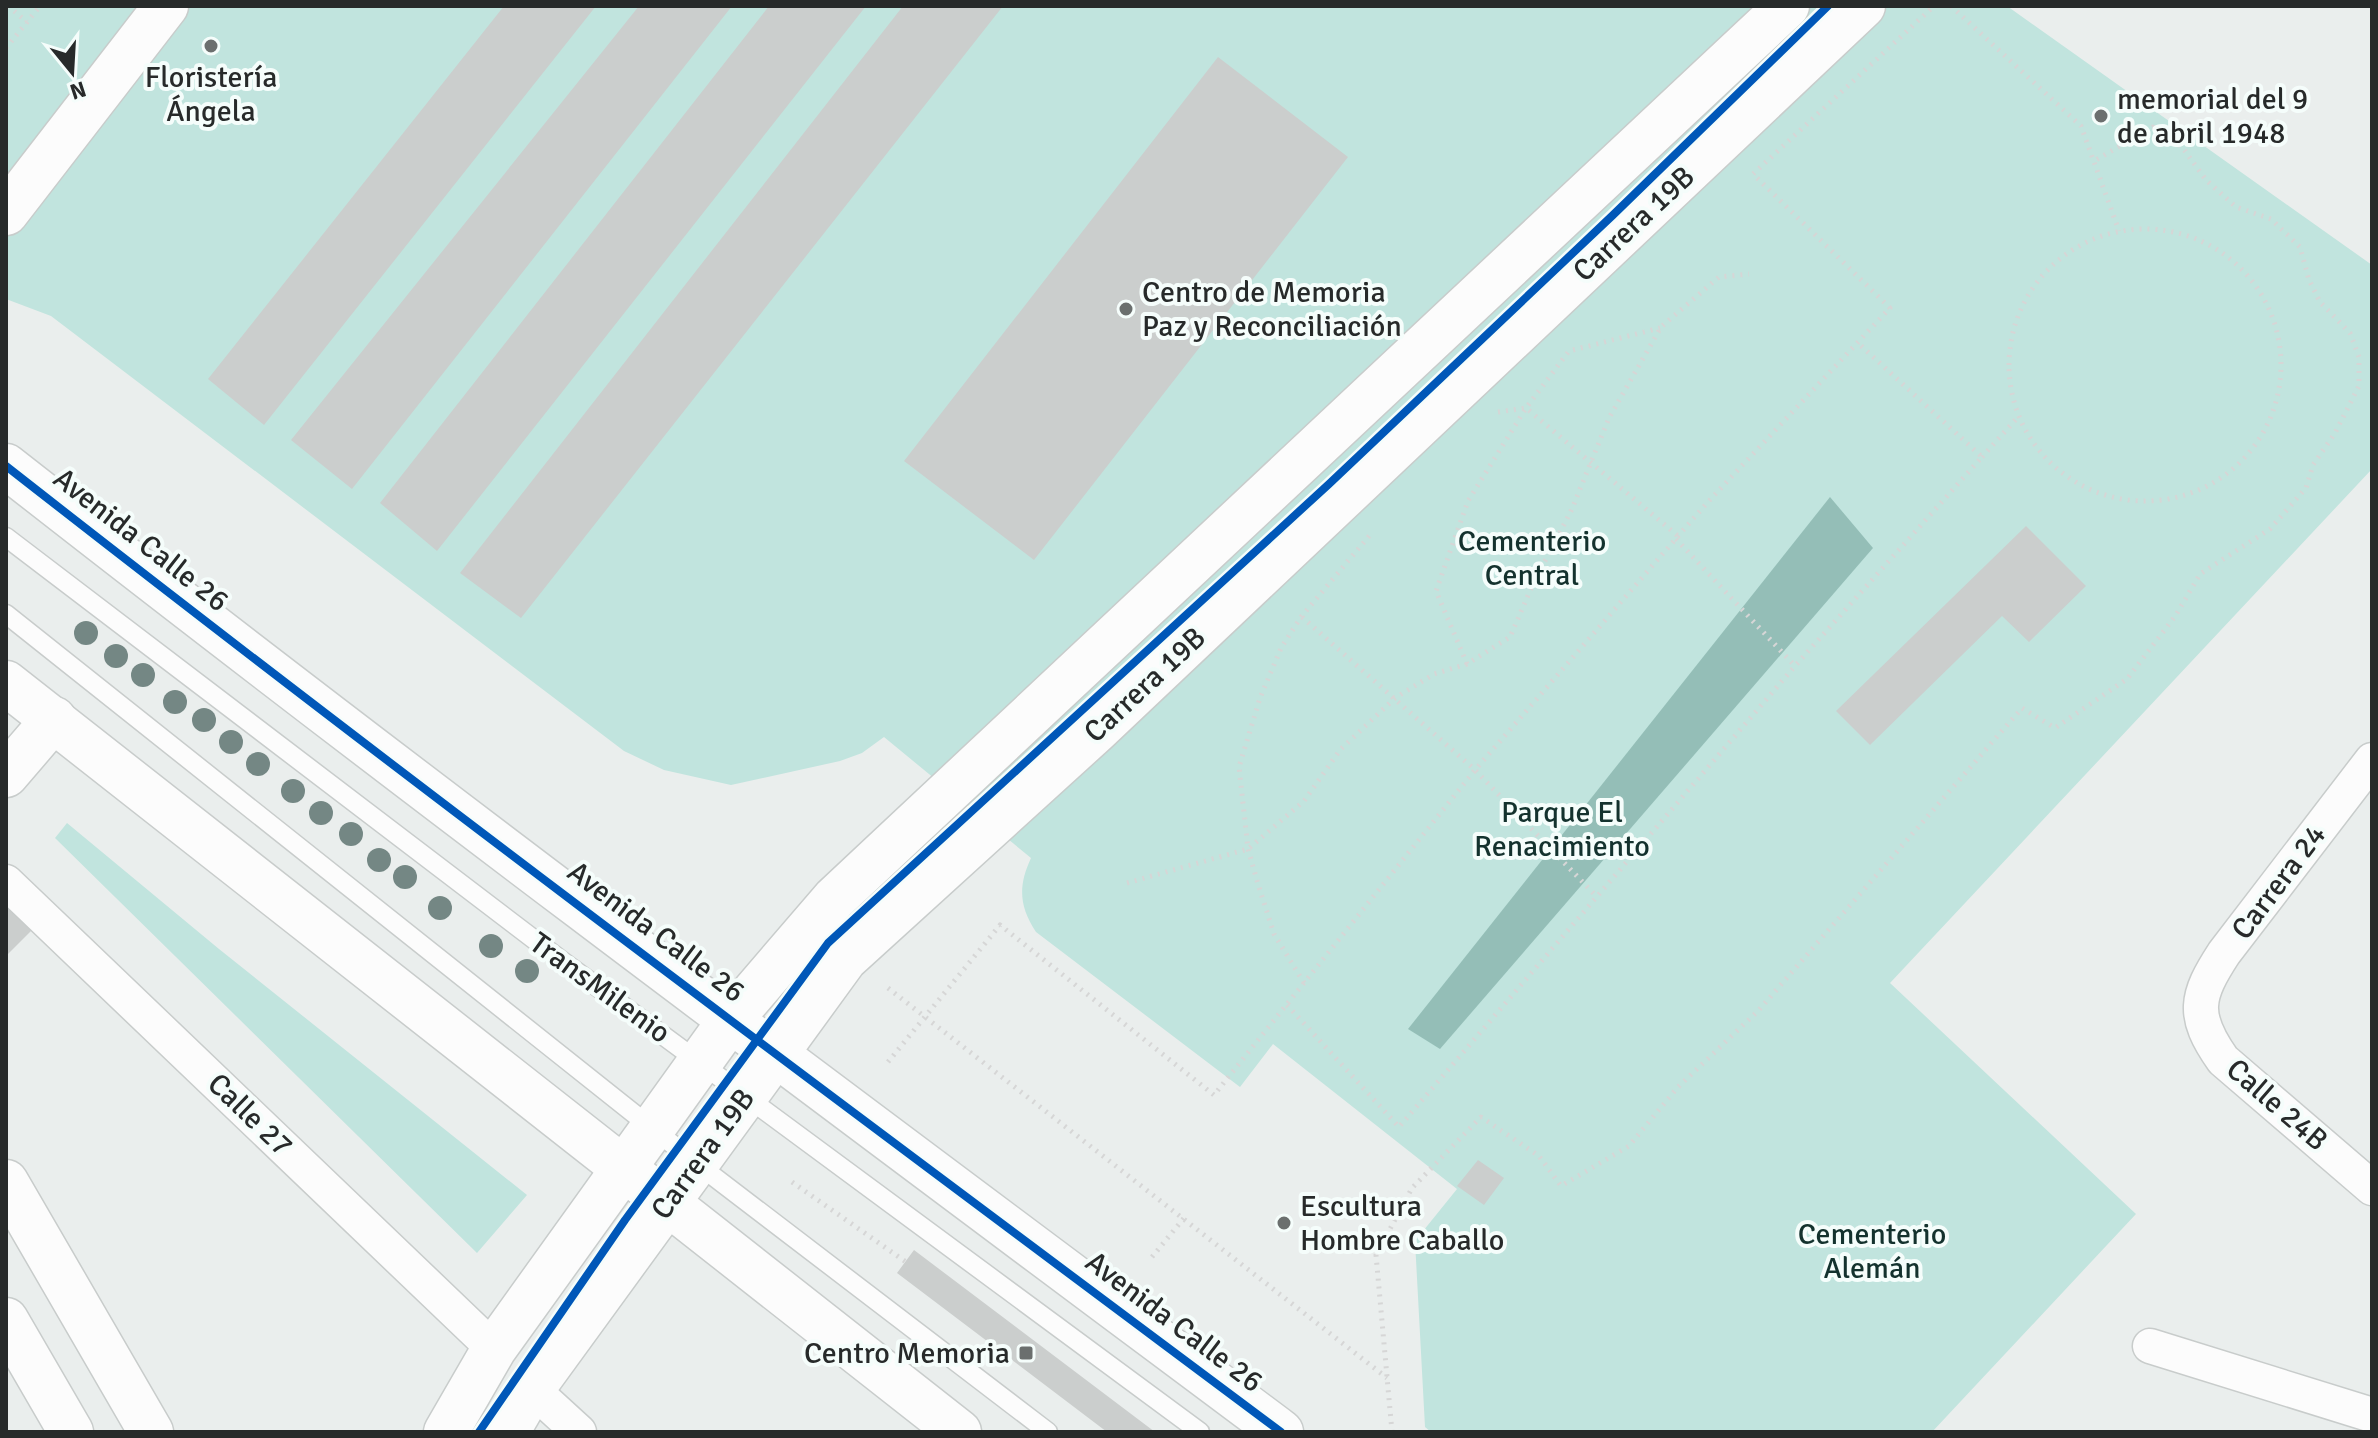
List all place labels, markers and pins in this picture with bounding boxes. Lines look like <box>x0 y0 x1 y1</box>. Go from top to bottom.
marker: Floristería Ángela <box>202 37 220 55</box>
place label: Floristería Ángela <box>145 59 277 130</box>
place label: memorial del 9 de abril 1948 <box>2117 81 2308 152</box>
marker: memorial del 9 de abril 1948 <box>2092 107 2110 125</box>
place label: Centro de Memoria Paz y Reconciliación <box>1142 274 1402 345</box>
marker: Centro de Memoria Paz y Reconciliación <box>1117 300 1135 318</box>
place label: Escultura Hombre Caballo <box>1300 1188 1504 1259</box>
marker: Escultura Hombre Caballo <box>1275 1214 1293 1232</box>
place label: Centro Memoria <box>804 1335 1010 1372</box>
marker: Centro Memoria <box>1017 1344 1035 1362</box>

